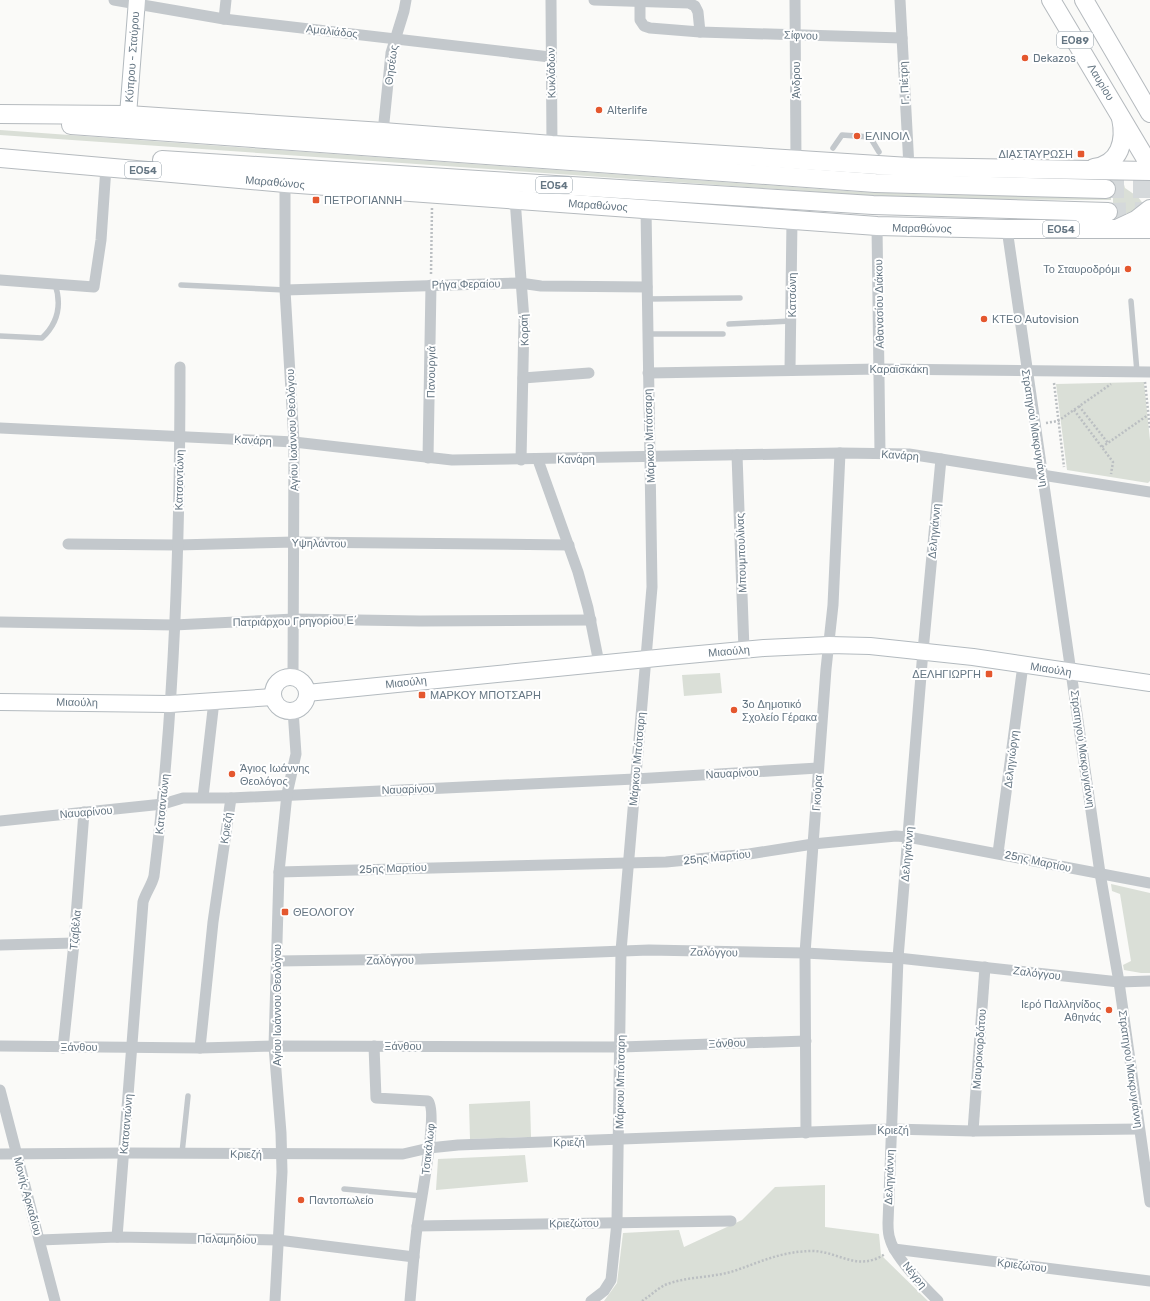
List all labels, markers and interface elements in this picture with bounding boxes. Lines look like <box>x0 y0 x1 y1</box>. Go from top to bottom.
street label: Κύπρου - Σταύρου <box>123 11 142 103</box>
street label: Αμαλιάδος <box>305 22 358 41</box>
street label: Σίφνου <box>784 28 818 43</box>
road number: ΕΟ89 <box>1057 32 1093 48</box>
street label: Θησέως <box>382 44 401 86</box>
street label: Κυκλάδων <box>545 47 558 98</box>
place label: Dekazos <box>1033 52 1076 65</box>
marker: Dekazos <box>1020 53 1030 63</box>
street label: Άνδρου <box>790 61 803 99</box>
street label: Γ. Πιέτρη <box>897 61 912 105</box>
street label: Λαυρίου <box>1085 62 1117 103</box>
place label: Alterlife <box>607 104 647 117</box>
marker: Alterlife <box>594 105 604 115</box>
place label: ΕΛΙΝΟΙΛ <box>865 130 910 143</box>
marker: ΕΛΙΝΟΙΛ <box>852 131 862 141</box>
place label: ΔΙΑΣΤΑΥΡΩΣΗ <box>998 148 1073 161</box>
marker: ΔΙΑΣΤΑΥΡΩΣΗ <box>1076 149 1086 159</box>
road number: ΕΟ54 <box>125 162 161 178</box>
street label: Μαραθώνος <box>245 173 305 192</box>
road number: ΕΟ54 <box>536 177 572 193</box>
place label: ΠΕΤΡΟΓΙΑΝΝΗ <box>324 194 402 207</box>
marker: ΠΕΤΡΟΓΙΑΝΝΗ <box>311 195 321 205</box>
street label: Μαραθώνος <box>568 197 628 214</box>
street label: Μαραθώνος <box>892 221 952 236</box>
road number: ΕΟ54 <box>1043 221 1079 237</box>
street label: Αθανασίου Διάκου <box>872 259 887 349</box>
place label: Το Σταυροδρόμι <box>1043 263 1121 276</box>
marker: Το Σταυροδρόμι <box>1123 264 1133 274</box>
street label: Κατσώνη <box>786 273 799 317</box>
street label: Ρήγα Φεραίου <box>431 277 501 292</box>
place label: ΚΤΕΟ Autovision <box>992 313 1079 326</box>
street label: Κοραή <box>517 314 532 346</box>
marker: ΚΤΕΟ Autovision <box>979 314 989 324</box>
street label: Πανουργιά <box>425 345 438 398</box>
street label: Καραϊσκάκη <box>870 363 928 376</box>
street label: Στρατηγού Μακρυγιάννη <box>1019 368 1050 488</box>
street label: Αγίου Ιωάννου Θεολόγου <box>284 369 301 491</box>
street label: Μάρκου Μπότσαρη <box>641 389 658 483</box>
street label: Κανάρη <box>234 433 272 448</box>
street label: Κανάρη <box>881 448 919 463</box>
street label: Κατσαντώνη <box>172 450 187 511</box>
street label: Κανάρη <box>557 453 595 466</box>
street label: Δεληγιάννη <box>926 503 943 559</box>
street label: Μπουμπουλίνας <box>734 513 749 593</box>
street label: Υψηλάντου <box>291 537 347 550</box>
street label: Πατριάρχου Γρηγορίου Ε΄ <box>232 614 358 629</box>
street label: Μιαούλη <box>708 643 750 660</box>
street label: Μιαούλη <box>1029 660 1073 679</box>
place label: ΔΕΛΗΓΙΩΡΓΗ <box>912 668 981 681</box>
marker: ΔΕΛΗΓΙΩΡΓΗ <box>984 669 994 679</box>
street label: Μιαούλη <box>385 674 427 691</box>
place label: ΜΑΡΚΟΥ ΜΠΟΤΣΑΡΗ <box>430 689 541 702</box>
street label: Στρατηγού Μακρυγιάννη <box>1068 689 1097 809</box>
marker: ΜΑΡΚΟΥ ΜΠΟΤΣΑΡΗ <box>417 690 427 700</box>
street label: Μιαούλη <box>56 696 98 709</box>
place label: 3ο Δημοτικό Σχολείο Γέρακα <box>742 698 818 724</box>
marker: 3ο Δημοτικό Σχολείο Γέρακα <box>729 705 739 715</box>
street label: Μάρκου Μπότσαρη <box>627 711 648 807</box>
street label: Δεληγιώργη <box>1001 729 1021 789</box>
place label: Άγιος Ιωάννης Θεολόγος <box>240 762 310 788</box>
street label: Ναυαρίνου <box>705 766 759 781</box>
marker: Άγιος Ιωάννης Θεολόγος <box>227 769 237 779</box>
street label: Κατσαντώνη <box>153 773 172 835</box>
street label: Γκούρα <box>810 774 825 812</box>
street label: Ναυαρίνου <box>381 782 435 797</box>
street label: Ναυαρίνου <box>59 804 113 821</box>
street label: Κριεζή <box>218 811 235 845</box>
street label: Δεληγιάννη <box>899 826 916 882</box>
street label: 25ης Μαρτίου <box>683 847 751 867</box>
street label: 25ης Μαρτίου <box>1003 848 1072 875</box>
street label: 25ης Μαρτίου <box>359 861 427 876</box>
place label: ΘΕΟΛΟΓΟΥ <box>293 906 355 919</box>
marker: ΘΕΟΛΟΓΟΥ <box>280 907 290 917</box>
street label: Τζαβέλα <box>67 909 84 951</box>
street label: Αγίου Ιωάννου Θεολόγου <box>271 944 284 1066</box>
street label: Ζαλόγγου <box>690 946 738 959</box>
street label: Ζαλόγγου <box>366 954 414 967</box>
street label: Ζαλόγγου <box>1012 964 1061 983</box>
place label: Ιερό Παλληνίδος Αθηνάς <box>1021 998 1101 1024</box>
marker: Ιερό Παλληνίδος Αθηνάς <box>1104 1005 1114 1015</box>
street label: Μαυροκορδάτου <box>970 1008 989 1090</box>
street label: Στρατηγού Μακρυγιάννη <box>1116 1009 1145 1129</box>
street label: Μάρκου Μπότσαρη <box>613 1035 628 1129</box>
street label: Ξάνθου <box>708 1036 746 1051</box>
street label: Ξάνθου <box>384 1040 422 1053</box>
street label: Ξάνθου <box>60 1041 98 1054</box>
street label: Κατσαντώνη <box>117 1093 136 1155</box>
street label: Τσακάλωφ <box>419 1123 438 1175</box>
street label: Κριεζή <box>877 1124 909 1137</box>
street label: Κριεζή <box>553 1135 585 1150</box>
street label: Κριεζή <box>230 1148 262 1161</box>
street label: Δεληγιάννη <box>882 1149 897 1205</box>
street label: Μονής Αρκαδίου <box>11 1155 44 1237</box>
place label: Παντοπωλείο <box>309 1194 374 1207</box>
marker: Παντοπωλείο <box>296 1195 306 1205</box>
street label: Κριεζώτου <box>549 1217 599 1230</box>
street label: Παλαμηδίου <box>197 1232 257 1247</box>
street label: Κριεζώτου <box>996 1256 1047 1275</box>
street label: Νέγρη <box>900 1259 929 1291</box>

